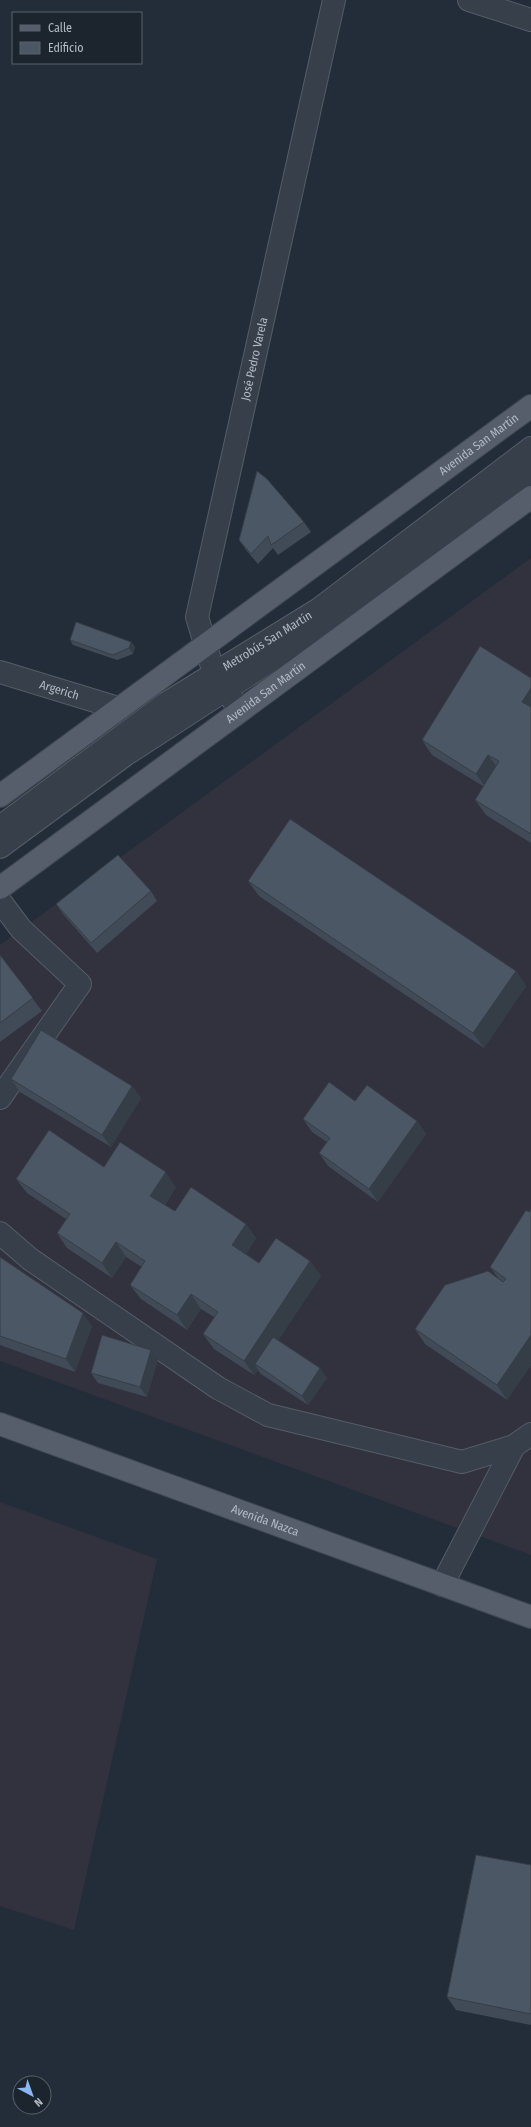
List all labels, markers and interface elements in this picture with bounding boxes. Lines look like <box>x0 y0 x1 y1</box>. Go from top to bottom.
legend <box>12 12 142 64</box>
text: Calle <box>48 21 72 35</box>
text: Edificio <box>48 41 84 55</box>
street label: José Pedro Varela <box>238 316 270 402</box>
street label: Avenida San Martín <box>436 411 521 478</box>
street label: Metrobús San Martín <box>220 608 314 674</box>
street label: Avenida San Martín <box>223 659 308 726</box>
street label: Argerich <box>38 677 81 703</box>
street label: Avenida Nazca <box>229 1502 301 1539</box>
north arrow <box>12 2075 52 2115</box>
text: N <box>31 2095 45 2109</box>

